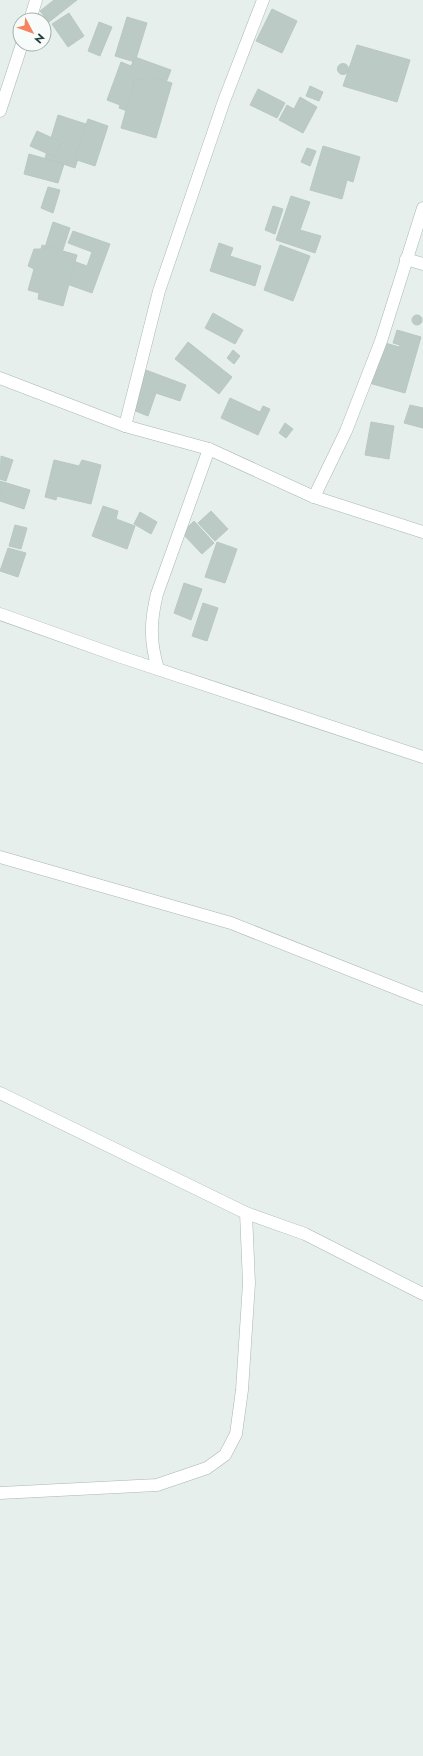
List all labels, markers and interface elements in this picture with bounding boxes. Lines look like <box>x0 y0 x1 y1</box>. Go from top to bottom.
north arrow <box>12 12 52 52</box>
text: N <box>31 30 48 47</box>

